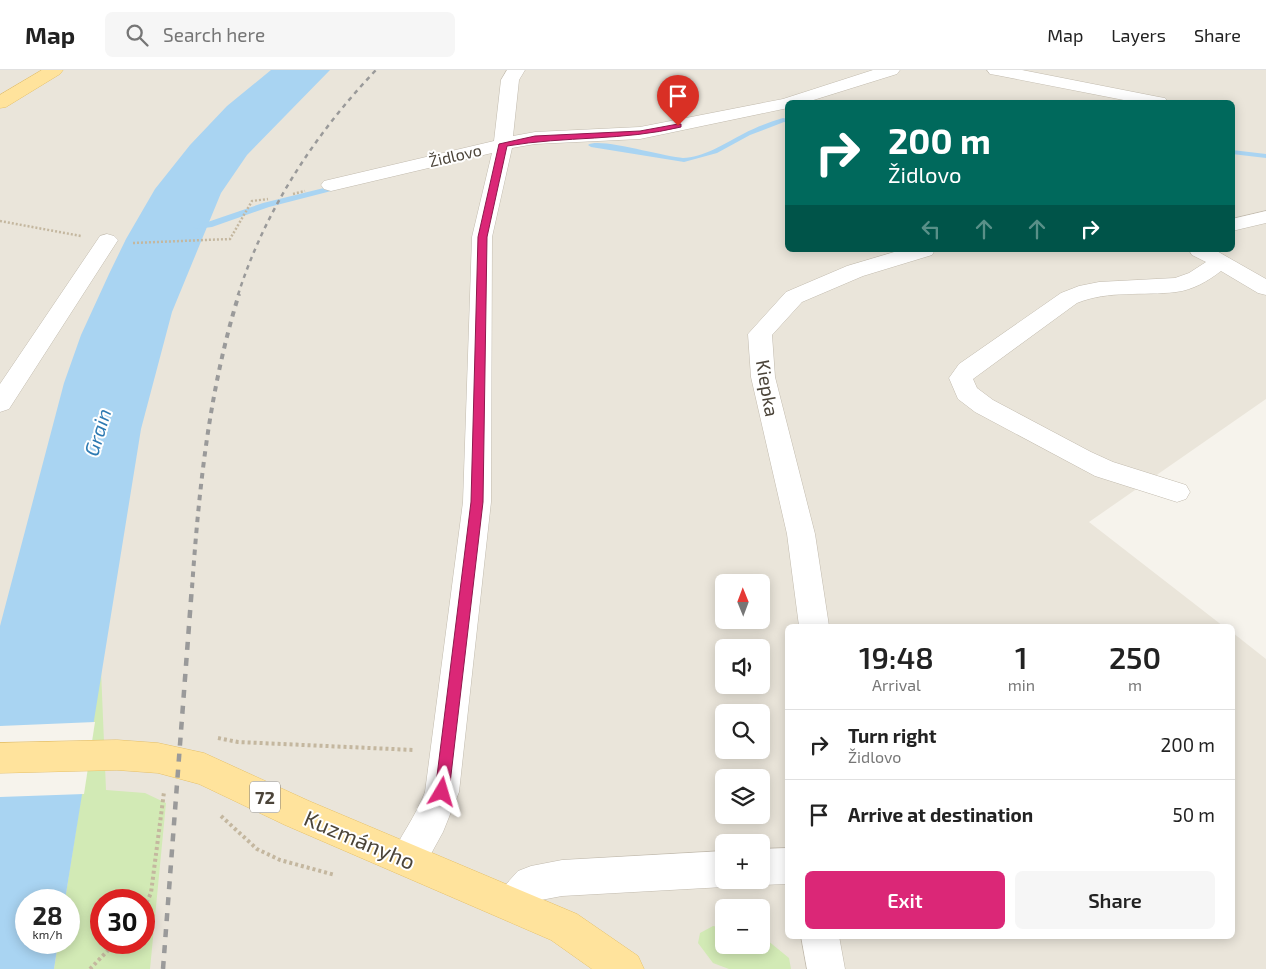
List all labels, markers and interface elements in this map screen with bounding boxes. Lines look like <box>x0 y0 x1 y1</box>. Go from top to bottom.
search box <box>105 12 455 57</box>
text: Map <box>25 20 75 49</box>
icon: search <box>123 21 151 49</box>
text: Search here <box>163 23 265 46</box>
text: Map <box>1047 24 1083 46</box>
text: Layers <box>1111 24 1166 46</box>
text: Share <box>1194 24 1241 46</box>
pin <box>657 75 699 126</box>
icon: arrive <box>664 82 692 110</box>
text: 200 m <box>888 119 991 161</box>
icon: right <box>805 120 870 185</box>
street label: Židlovo <box>427 140 483 170</box>
text: Židlovo <box>888 161 961 187</box>
icon: left <box>917 215 945 243</box>
icon: ahead <box>970 215 998 243</box>
icon: ahead <box>1023 215 1051 243</box>
icon: right <box>1076 215 1104 243</box>
street label: Kiepka <box>752 358 784 418</box>
water label: Grain <box>78 405 116 459</box>
north arrow <box>715 574 770 629</box>
map controls <box>715 574 770 954</box>
button: sound <box>715 639 770 694</box>
text: 19:48 <box>859 639 934 675</box>
text: 1 <box>1015 639 1028 675</box>
text: 250 <box>1109 639 1161 675</box>
text: Arrival <box>872 675 921 694</box>
text: min <box>1008 675 1035 694</box>
text: m <box>1128 675 1142 694</box>
button: search <box>715 704 770 759</box>
text: Turn right <box>848 724 936 747</box>
icon: right <box>805 731 833 759</box>
text: 200 m <box>1161 733 1215 756</box>
text: Židlovo <box>848 747 901 766</box>
position arrow <box>415 765 467 817</box>
button: layers <box>715 769 770 824</box>
road number: 72 <box>250 782 280 812</box>
icon: arrive <box>805 801 833 829</box>
text: Arrive at destination <box>848 803 1033 826</box>
text: 50 m <box>1172 803 1215 826</box>
street label: Kuzmányho <box>301 804 419 874</box>
button: + <box>715 834 770 889</box>
button: Exit <box>805 871 1005 929</box>
button: Share <box>1015 871 1215 929</box>
speed limit sign: 30 <box>90 889 155 954</box>
button: − <box>715 899 770 954</box>
text: 28 <box>32 900 63 930</box>
text: km/h <box>33 927 62 941</box>

